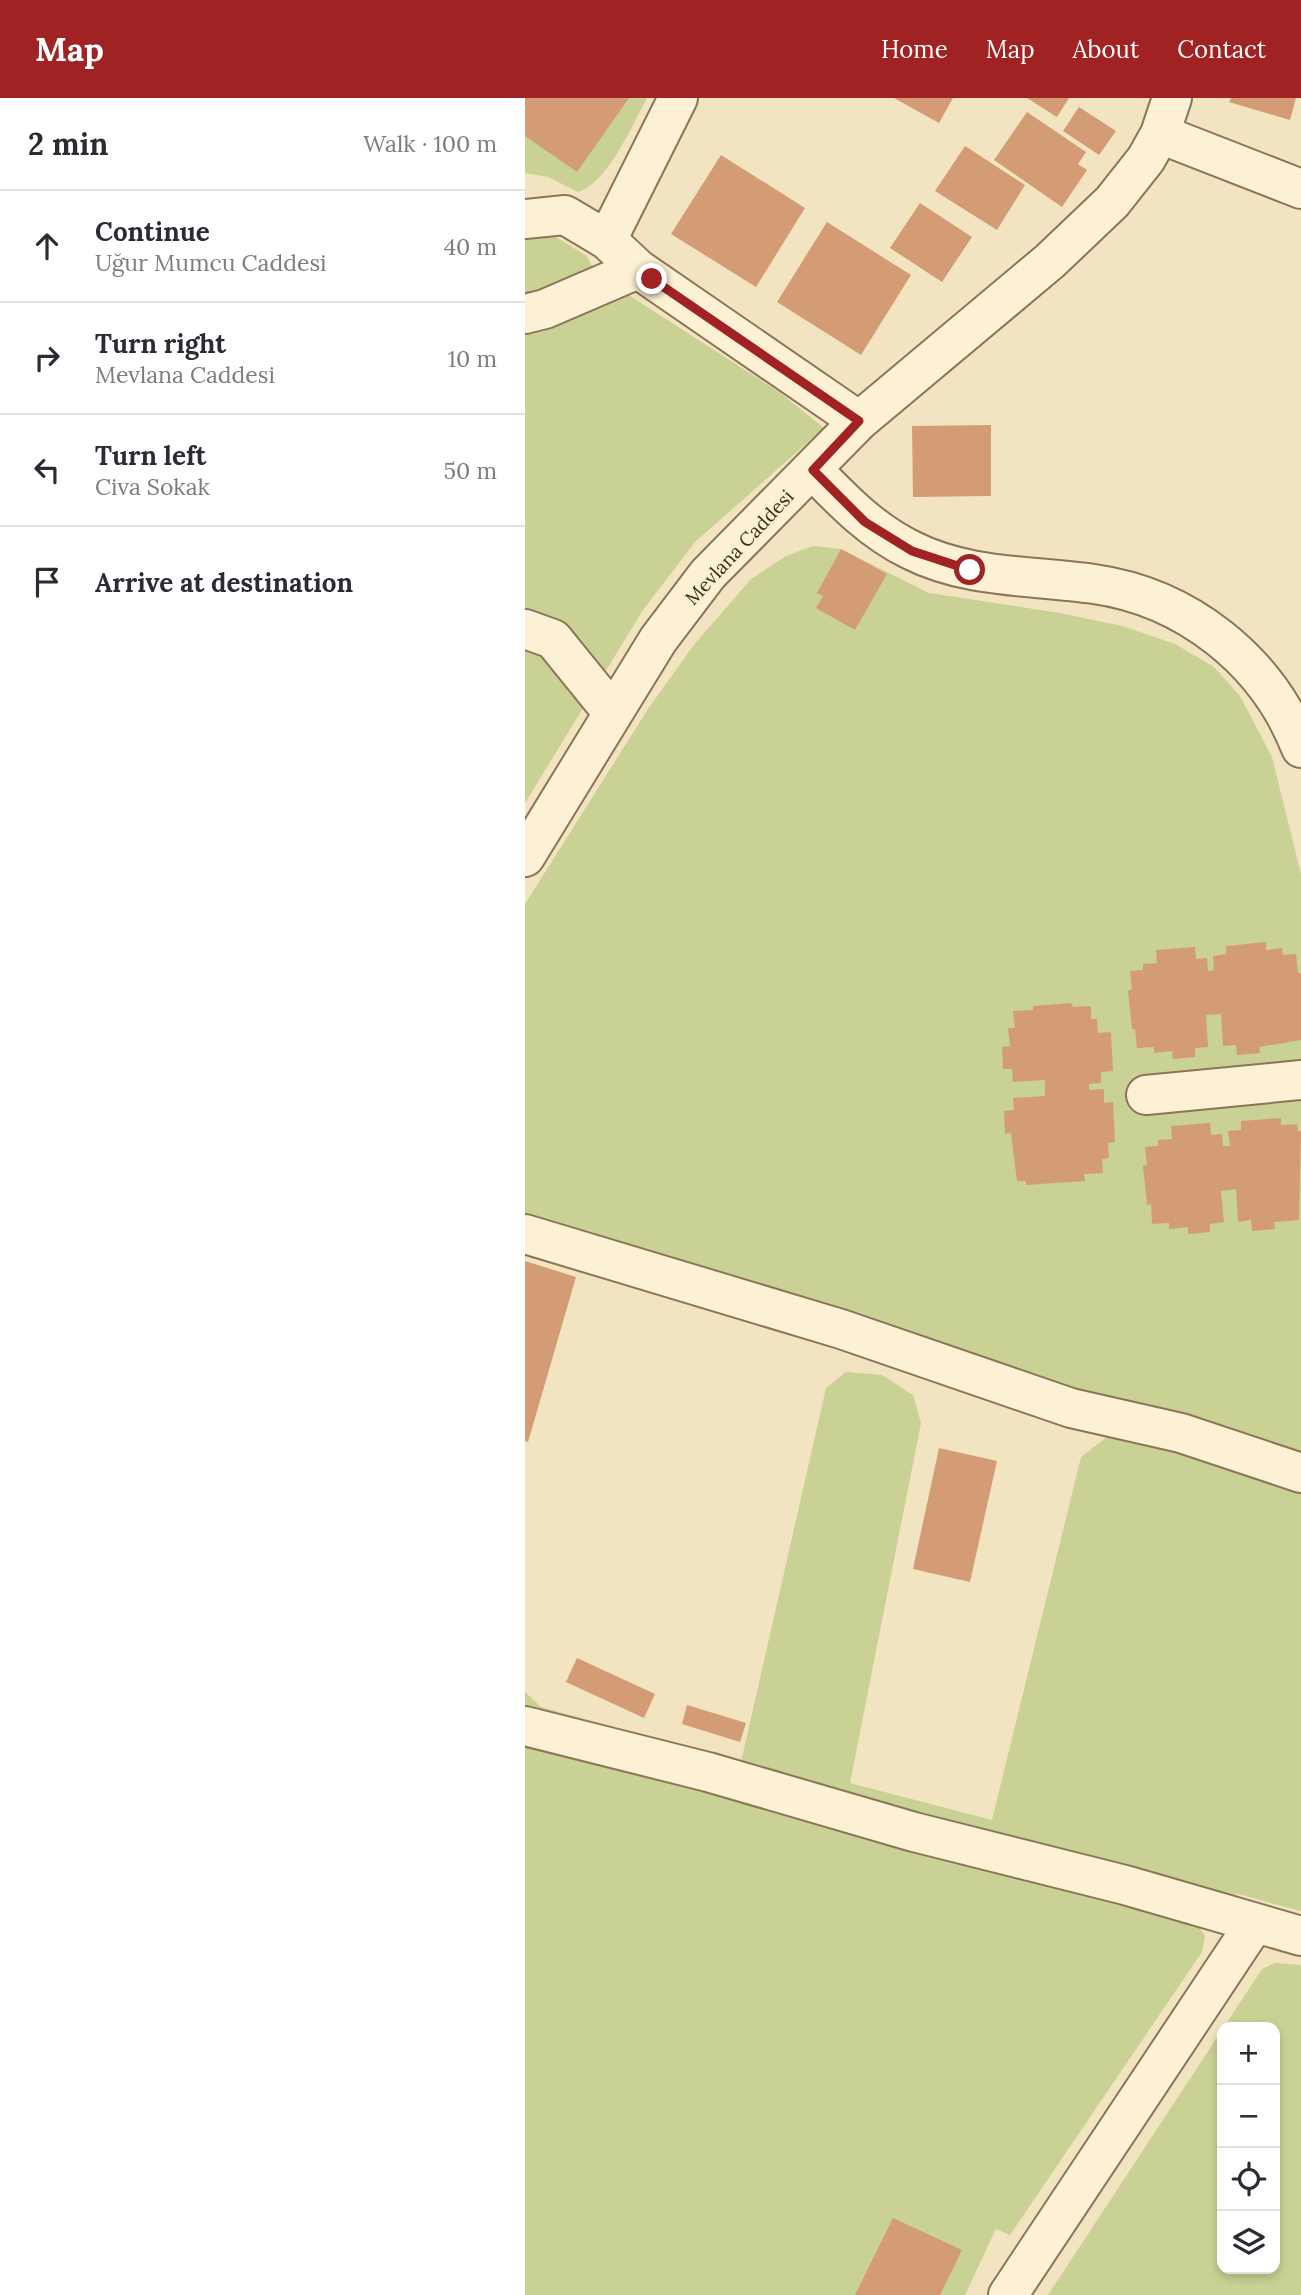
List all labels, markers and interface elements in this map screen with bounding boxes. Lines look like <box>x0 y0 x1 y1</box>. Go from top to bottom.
text: Map <box>35 28 104 70</box>
text: Home <box>881 34 948 65</box>
text: Map <box>986 34 1035 65</box>
text: About <box>1073 34 1139 65</box>
text: Contact <box>1177 34 1266 65</box>
text: 2 min <box>28 125 108 163</box>
text: Walk · 100 m <box>363 129 497 158</box>
text: Continue <box>95 215 210 248</box>
icon: ahead <box>28 227 66 265</box>
text: 40 m <box>444 232 497 261</box>
text: Uğur Mumcu Caddesi <box>95 248 327 277</box>
route end <box>636 263 667 294</box>
text: Turn right <box>95 327 226 360</box>
icon: right <box>28 339 66 377</box>
text: 10 m <box>448 344 497 373</box>
text: Mevlana Caddesi <box>95 360 275 389</box>
text: Turn left <box>95 439 206 472</box>
icon: left <box>28 451 66 489</box>
text: 50 m <box>444 456 497 485</box>
text: Civa Sokak <box>95 472 210 501</box>
street label: Mevlana Caddesi <box>680 484 798 610</box>
route start <box>954 554 985 585</box>
icon: arrive <box>28 563 66 601</box>
text: Arrive at destination <box>95 566 353 599</box>
map controls <box>1217 2022 1280 2274</box>
button: + <box>1217 2022 1280 2085</box>
button: − <box>1217 2085 1280 2148</box>
button: locate <box>1217 2148 1280 2211</box>
button: layers <box>1217 2211 1280 2274</box>

